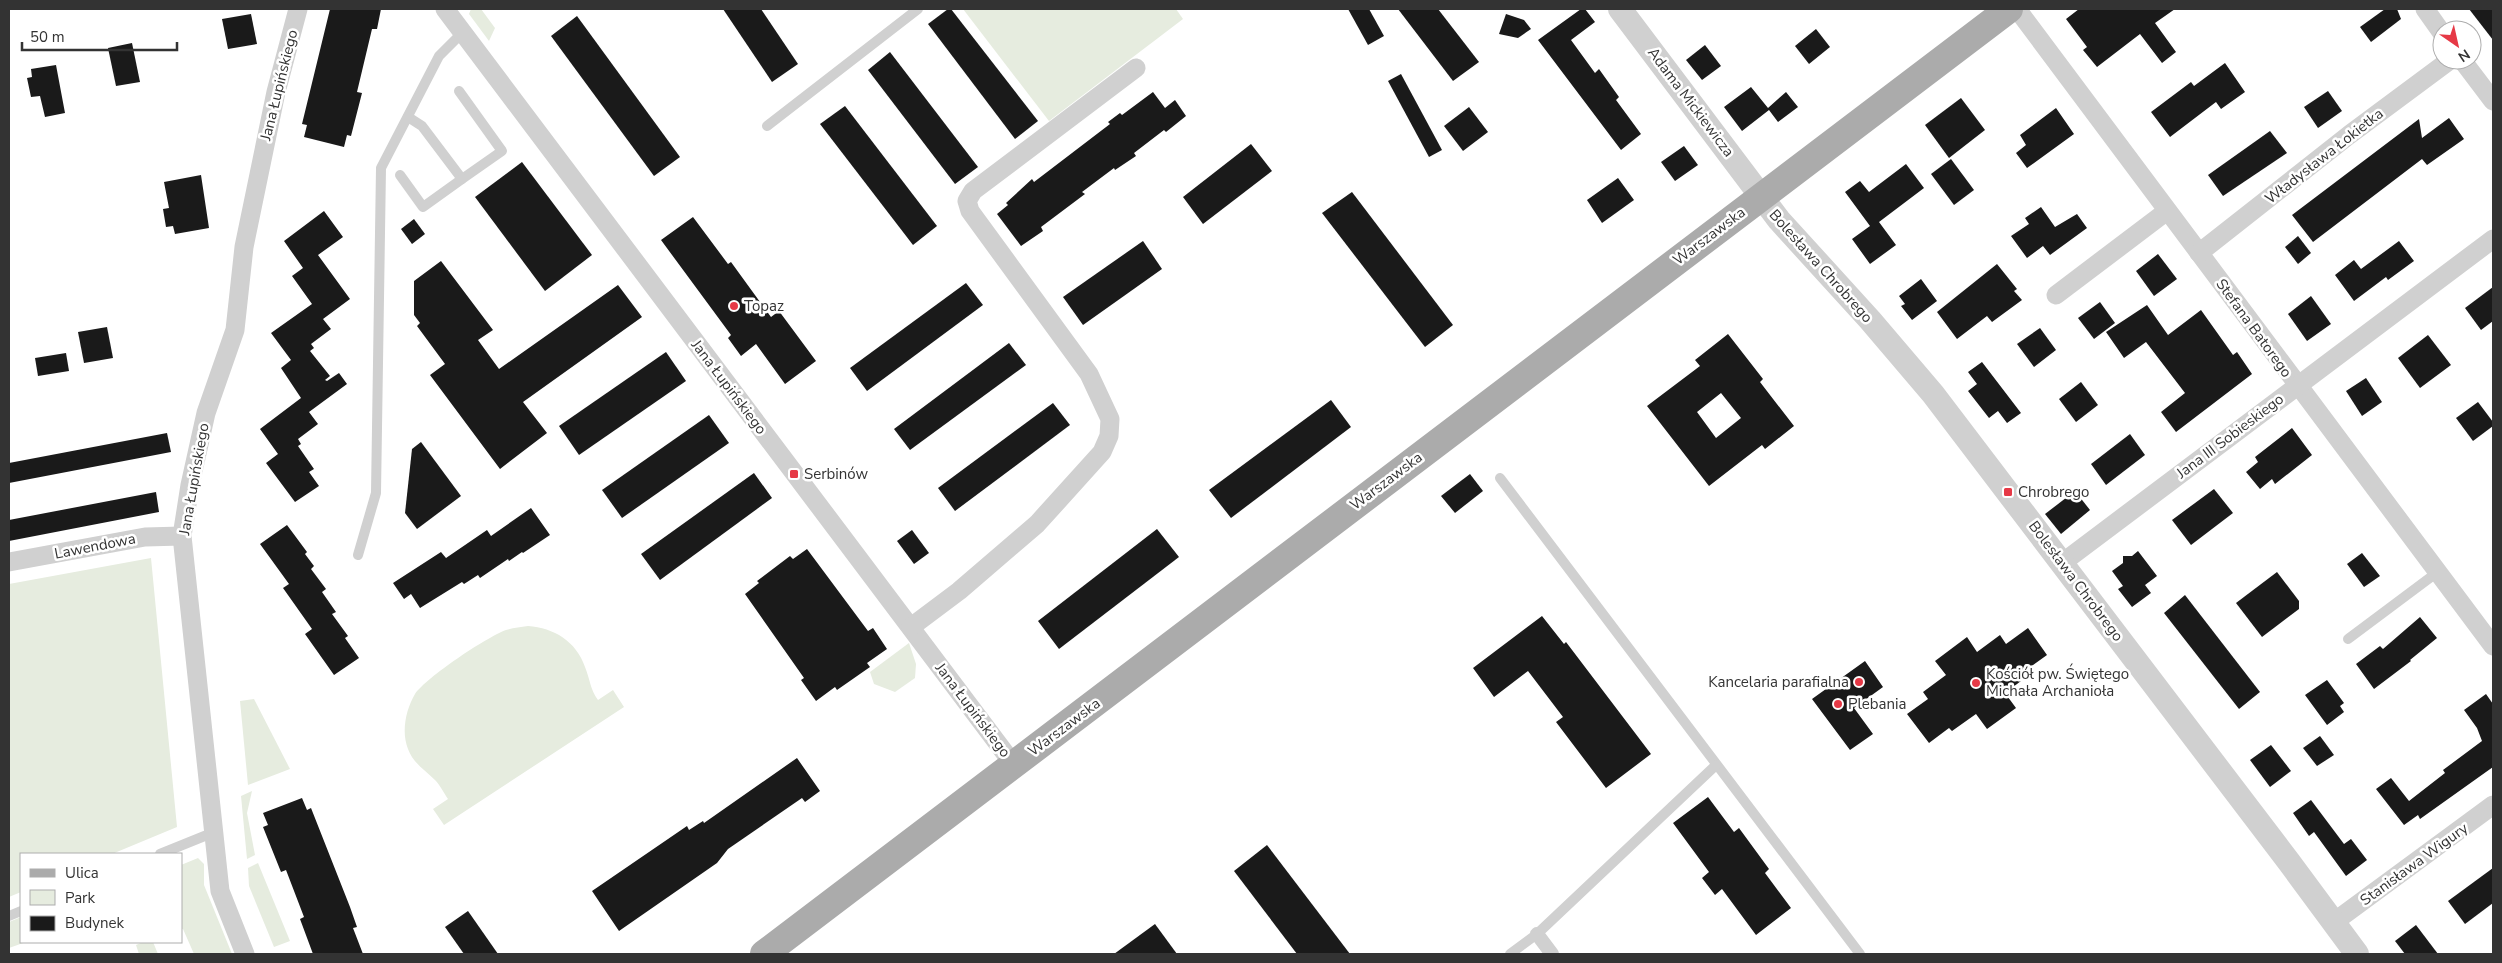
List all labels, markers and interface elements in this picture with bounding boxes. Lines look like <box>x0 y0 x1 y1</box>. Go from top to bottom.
scale bar <box>22 20 178 52</box>
north arrow <box>2432 20 2482 70</box>
text: 50 m <box>30 27 65 47</box>
street label: Jana Łupińskiego <box>255 27 302 144</box>
street label: Adama Mickiewicza <box>1643 43 1739 161</box>
text: N <box>2454 45 2474 66</box>
street label: Władysława Łokietka <box>2261 103 2387 209</box>
street label: Warszawska <box>1669 202 1749 270</box>
street label: Bolesława Chrobrego <box>1765 205 1877 327</box>
street label: Stefana Batorego <box>2211 275 2297 381</box>
place label: Topaz <box>744 296 784 316</box>
marker: Topaz <box>728 300 740 312</box>
street label: Jana Łupińskiego <box>686 335 771 438</box>
street label: Jana III Sobieskiego <box>2171 389 2288 484</box>
street label: Jana Łupińskiego <box>174 421 214 538</box>
street label: Warszawska <box>1346 447 1426 515</box>
place label: Serbinów <box>804 464 869 484</box>
marker: Serbinów <box>788 468 800 480</box>
place label: Chrobrego <box>2018 482 2089 502</box>
marker: Chrobrego <box>2002 486 2014 498</box>
street label: Bolesława Chrobrego <box>2024 517 2128 645</box>
street label: Lawendowa <box>53 528 137 564</box>
street label: Jana Łupińskiego <box>930 658 1015 761</box>
place label: Kościół pw. Świętego Michała Archanioła <box>1986 663 2129 701</box>
place label: Kancelaria parafialna <box>1708 672 1849 692</box>
marker: Kancelaria parafialna <box>1853 676 1865 688</box>
marker: Kościół pw. Świętego Michała Archanioła <box>1970 677 1982 689</box>
street label: Warszawska <box>1024 693 1104 761</box>
place label: Plebania <box>1848 694 1907 714</box>
marker: Plebania <box>1832 698 1844 710</box>
street label: Stanisława Wigury <box>2356 818 2472 910</box>
legend <box>20 853 182 943</box>
text: Ulica <box>65 863 99 883</box>
text: Park <box>65 888 95 908</box>
text: Budynek <box>65 913 125 933</box>

